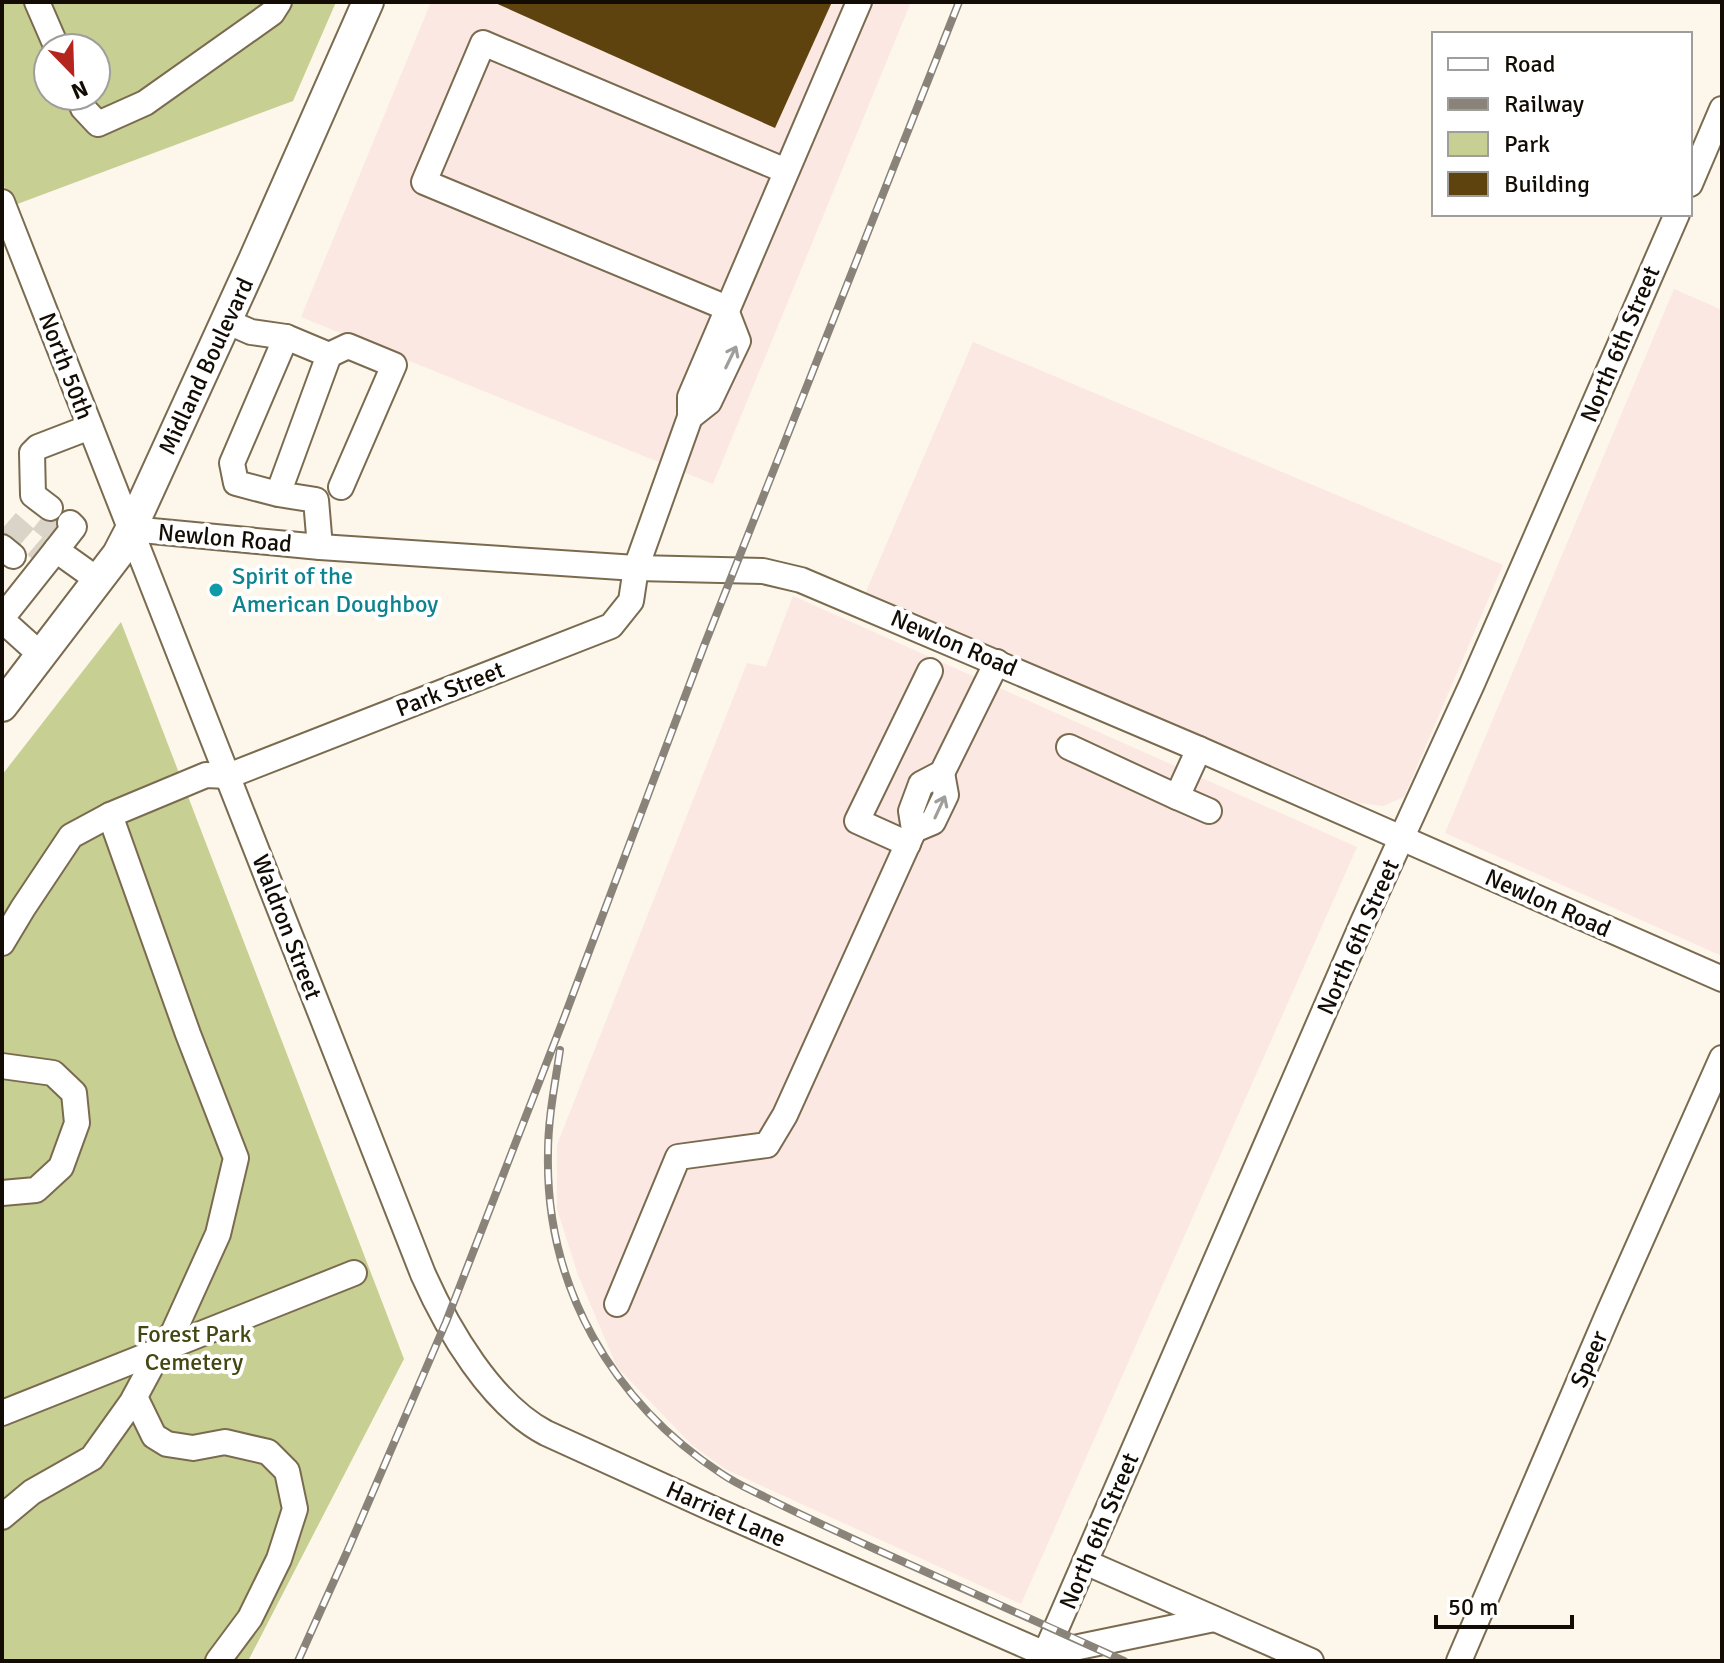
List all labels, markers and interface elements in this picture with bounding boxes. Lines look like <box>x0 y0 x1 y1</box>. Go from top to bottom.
north arrow <box>32 32 112 112</box>
legend <box>1432 32 1692 216</box>
text: Road <box>1504 49 1555 79</box>
text: N <box>67 75 92 105</box>
text: Railway <box>1504 89 1584 119</box>
text: Park <box>1504 129 1550 159</box>
text: Building <box>1504 169 1590 199</box>
street label: North 6th Street <box>1574 261 1666 427</box>
street label: Midland Boulevard <box>152 273 260 459</box>
street label: North 50th <box>32 308 100 424</box>
one-way arrow <box>723 345 739 369</box>
street label: Newlon Road <box>157 517 293 559</box>
place label: Spirit of the American Doughboy <box>232 561 438 619</box>
marker: Spirit of the American Doughboy <box>207 581 225 599</box>
street label: Newlon Road <box>886 603 1022 683</box>
street label: Park Street <box>391 655 509 723</box>
one-way arrow <box>933 796 948 820</box>
street label: Waldron Street <box>246 850 328 1004</box>
street label: North 6th Street <box>1310 855 1406 1019</box>
street label: Newlon Road <box>1481 862 1615 944</box>
park label: Forest Park Cemetery <box>136 1319 252 1377</box>
street label: Speer <box>1564 1326 1614 1392</box>
street label: North 6th Street <box>1053 1448 1145 1614</box>
street label: Harriet Lane <box>661 1474 791 1554</box>
scale bar <box>1436 1579 1572 1629</box>
text: 50 m <box>1448 1592 1498 1622</box>

